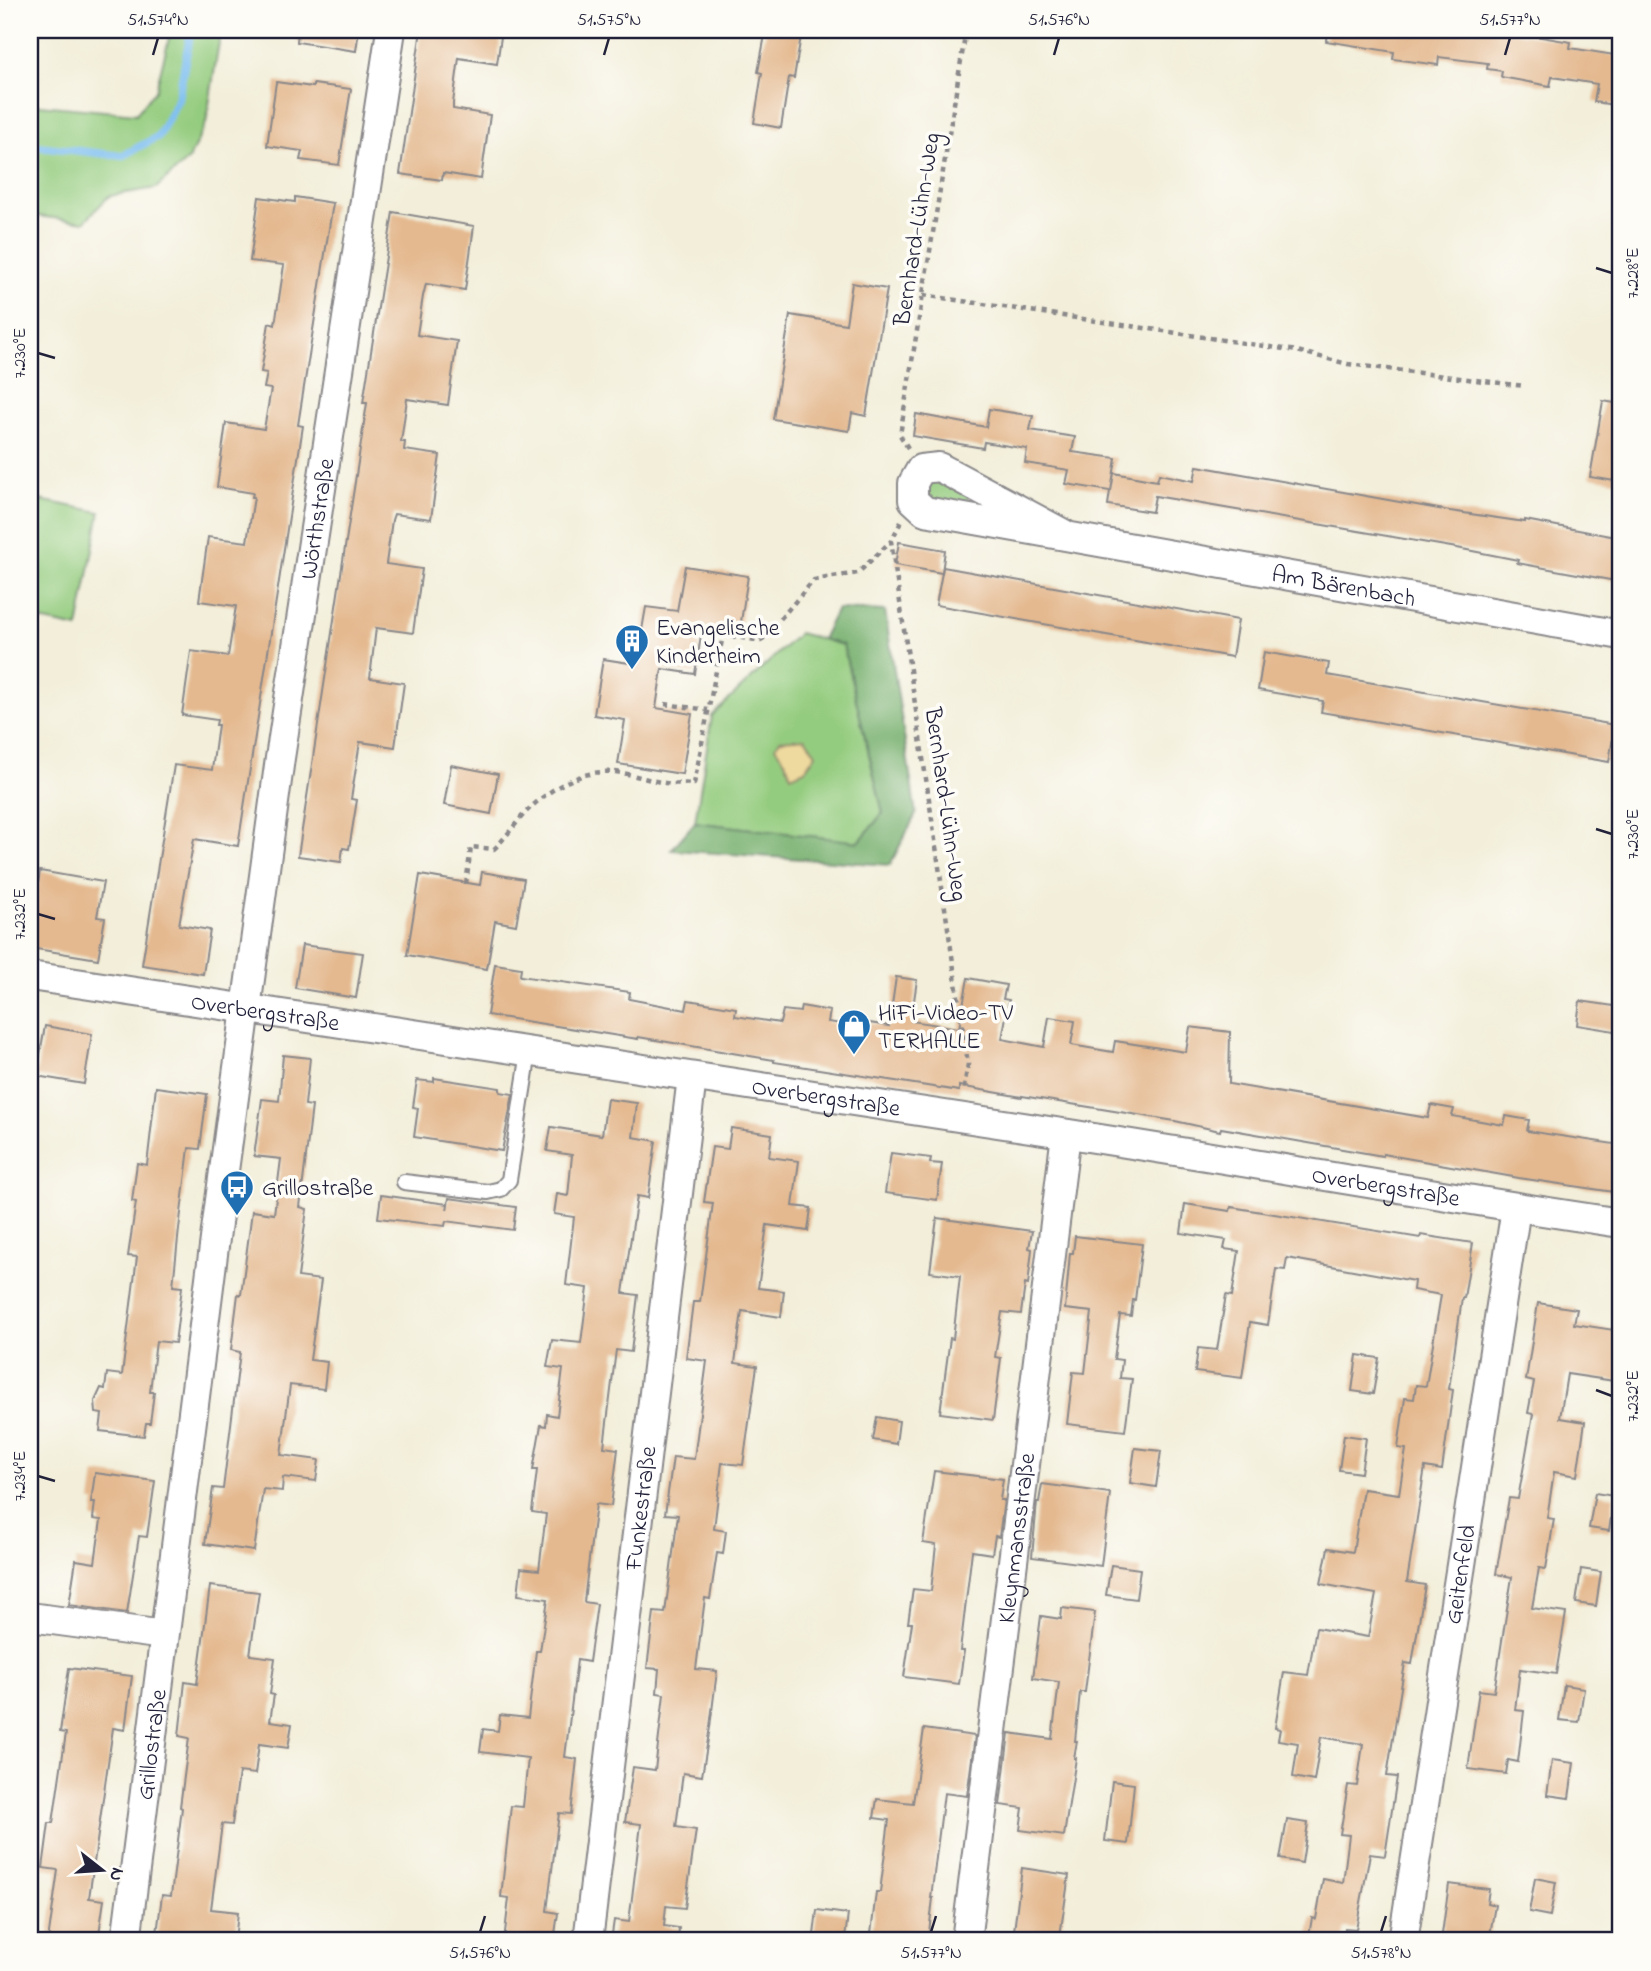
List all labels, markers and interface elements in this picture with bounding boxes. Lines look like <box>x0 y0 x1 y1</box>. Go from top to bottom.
text: 51.574°N <box>127 8 189 34</box>
text: 51.575°N <box>577 8 641 34</box>
text: 51.576°N <box>1028 8 1090 34</box>
text: 51.577°N <box>1479 8 1541 34</box>
street label: Bernhard-Lühn-Weg <box>886 130 951 330</box>
text: 7.228°E <box>1621 247 1647 299</box>
text: 7.230°E <box>8 327 34 378</box>
street label: Wörthstraße <box>292 456 345 582</box>
street label: Am Bärenbach <box>1269 558 1418 618</box>
place label: Evangelische Kinderheim <box>656 612 780 675</box>
building icon: Evangelische Kinderheim <box>613 622 651 671</box>
street label: Bernhard-Lühn-Weg <box>913 704 975 904</box>
text: 7.230°E <box>1621 808 1647 859</box>
text: 7.232°E <box>8 888 34 940</box>
street label: Overbergstraße <box>188 985 342 1042</box>
place label: HiFi-Video-TV TERHALLE <box>878 997 1013 1060</box>
shop icon: HiFi-Video-TV TERHALLE <box>835 1007 873 1056</box>
street label: Overbergstraße <box>749 1071 902 1128</box>
street label: Overbergstraße <box>1309 1159 1462 1218</box>
bus stop icon: Grillostraße <box>218 1168 256 1217</box>
place label: Grillostraße <box>262 1172 374 1207</box>
text: 7.232°E <box>1621 1370 1647 1422</box>
street label: Funkestraße <box>618 1444 667 1573</box>
text: 7.234°E <box>8 1451 34 1501</box>
street label: Kleynmansstraße <box>991 1451 1046 1626</box>
street label: Geitenfeld <box>1437 1522 1487 1627</box>
street label: Grillostraße <box>129 1687 178 1802</box>
north arrow <box>66 1834 136 1904</box>
text: N <box>101 1864 131 1884</box>
text: 51.576°N <box>449 1941 511 1967</box>
text: 51.577°N <box>900 1941 962 1967</box>
text: 51.578°N <box>1350 1941 1412 1967</box>

